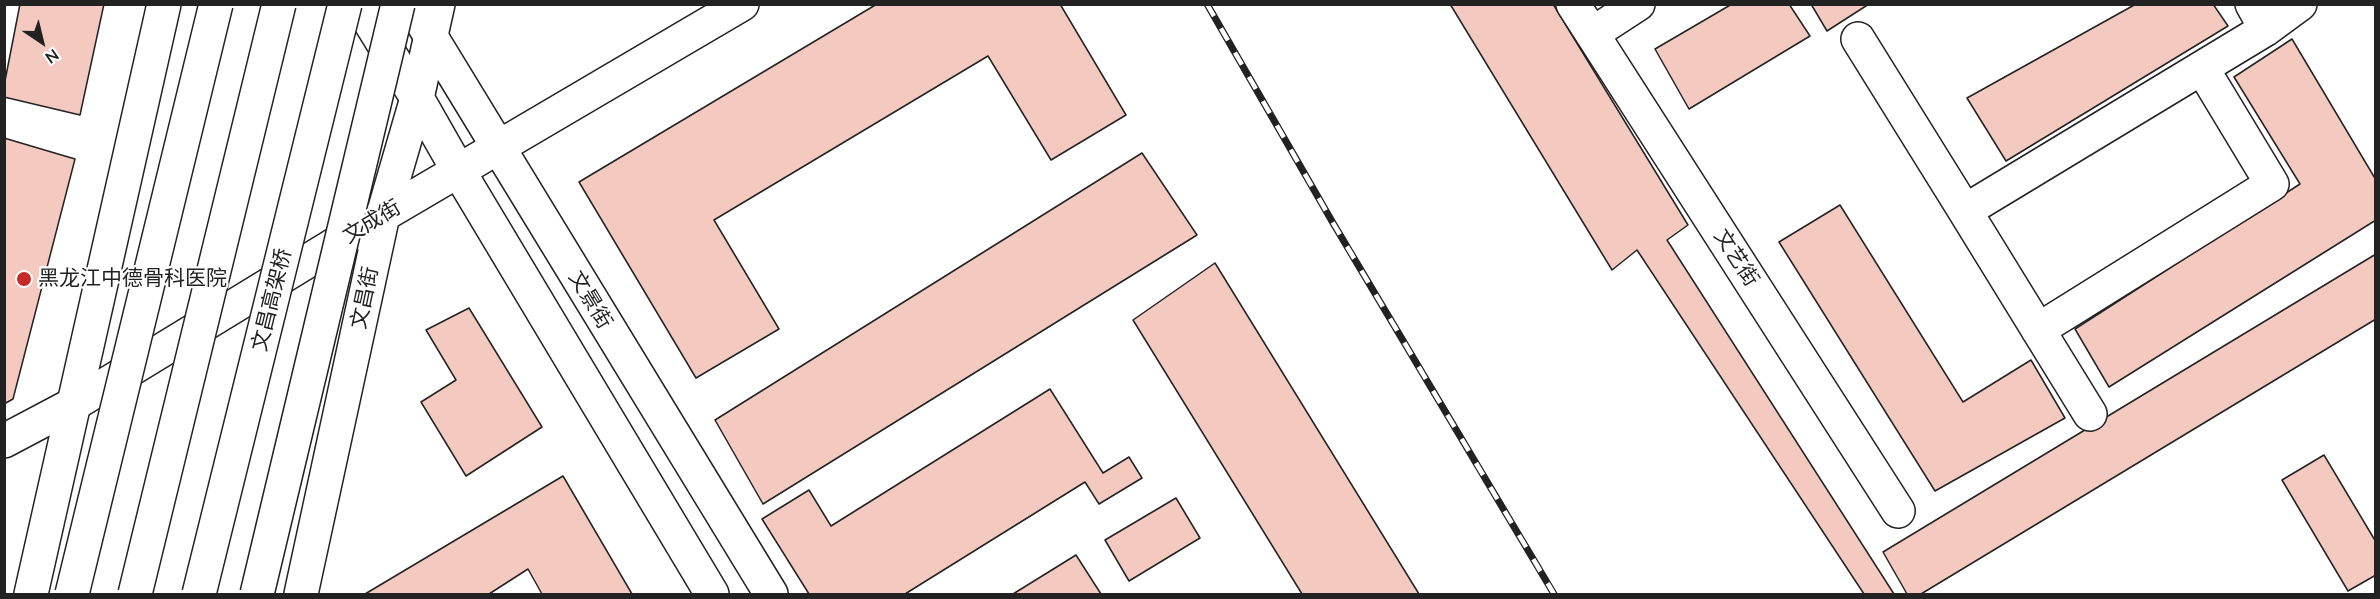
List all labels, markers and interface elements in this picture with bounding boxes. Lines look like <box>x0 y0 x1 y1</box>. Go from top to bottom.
north arrow <box>12 12 72 72</box>
text: N <box>42 45 63 68</box>
street label: 文成街 <box>339 195 405 249</box>
street label: 文艺街 <box>1708 225 1764 291</box>
street label: 文昌高架桥 <box>247 246 297 354</box>
street label: 文昌街 <box>346 265 384 331</box>
place label: 黑龙江中德骨科医院 <box>38 266 227 292</box>
street label: 文景街 <box>563 267 617 333</box>
marker: 黑龙江中德骨科医院 <box>15 270 33 288</box>

